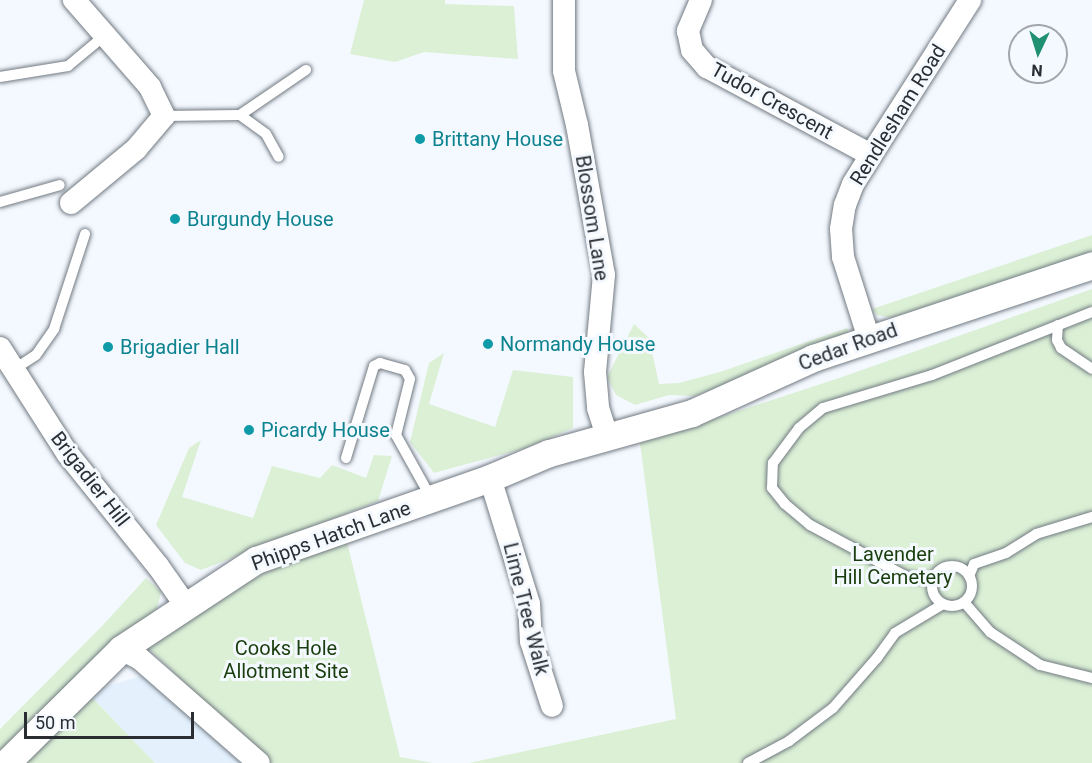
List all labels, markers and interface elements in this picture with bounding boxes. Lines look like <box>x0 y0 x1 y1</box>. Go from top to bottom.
north arrow <box>1008 24 1068 84</box>
street label: Rendlesham Road <box>845 40 951 190</box>
street label: Tudor Crescent <box>707 58 837 144</box>
text: N <box>1031 61 1043 80</box>
place label: Brittany House <box>432 127 563 151</box>
marker: Brittany House <box>413 132 427 146</box>
street label: Blossom Lane <box>570 154 614 282</box>
place label: Burgundy House <box>187 207 334 231</box>
marker: Burgundy House <box>168 212 182 226</box>
street label: Cedar Road <box>795 318 901 376</box>
place label: Normandy House <box>500 332 655 356</box>
place label: Brigadier Hall <box>120 335 240 359</box>
marker: Normandy House <box>481 337 495 351</box>
marker: Brigadier Hall <box>101 340 115 354</box>
place label: Picardy House <box>261 418 390 442</box>
marker: Picardy House <box>242 423 256 437</box>
street label: Brigadier Hill <box>46 427 134 531</box>
street label: Phipps Hatch Lane <box>248 496 414 576</box>
street label: Lime Tree Walk <box>498 540 554 678</box>
park label: Lavender Hill Cemetery <box>833 543 953 590</box>
park label: Cooks Hole Allotment Site <box>223 637 349 684</box>
scale bar <box>27 700 196 738</box>
text: 50 m <box>35 712 75 733</box>

